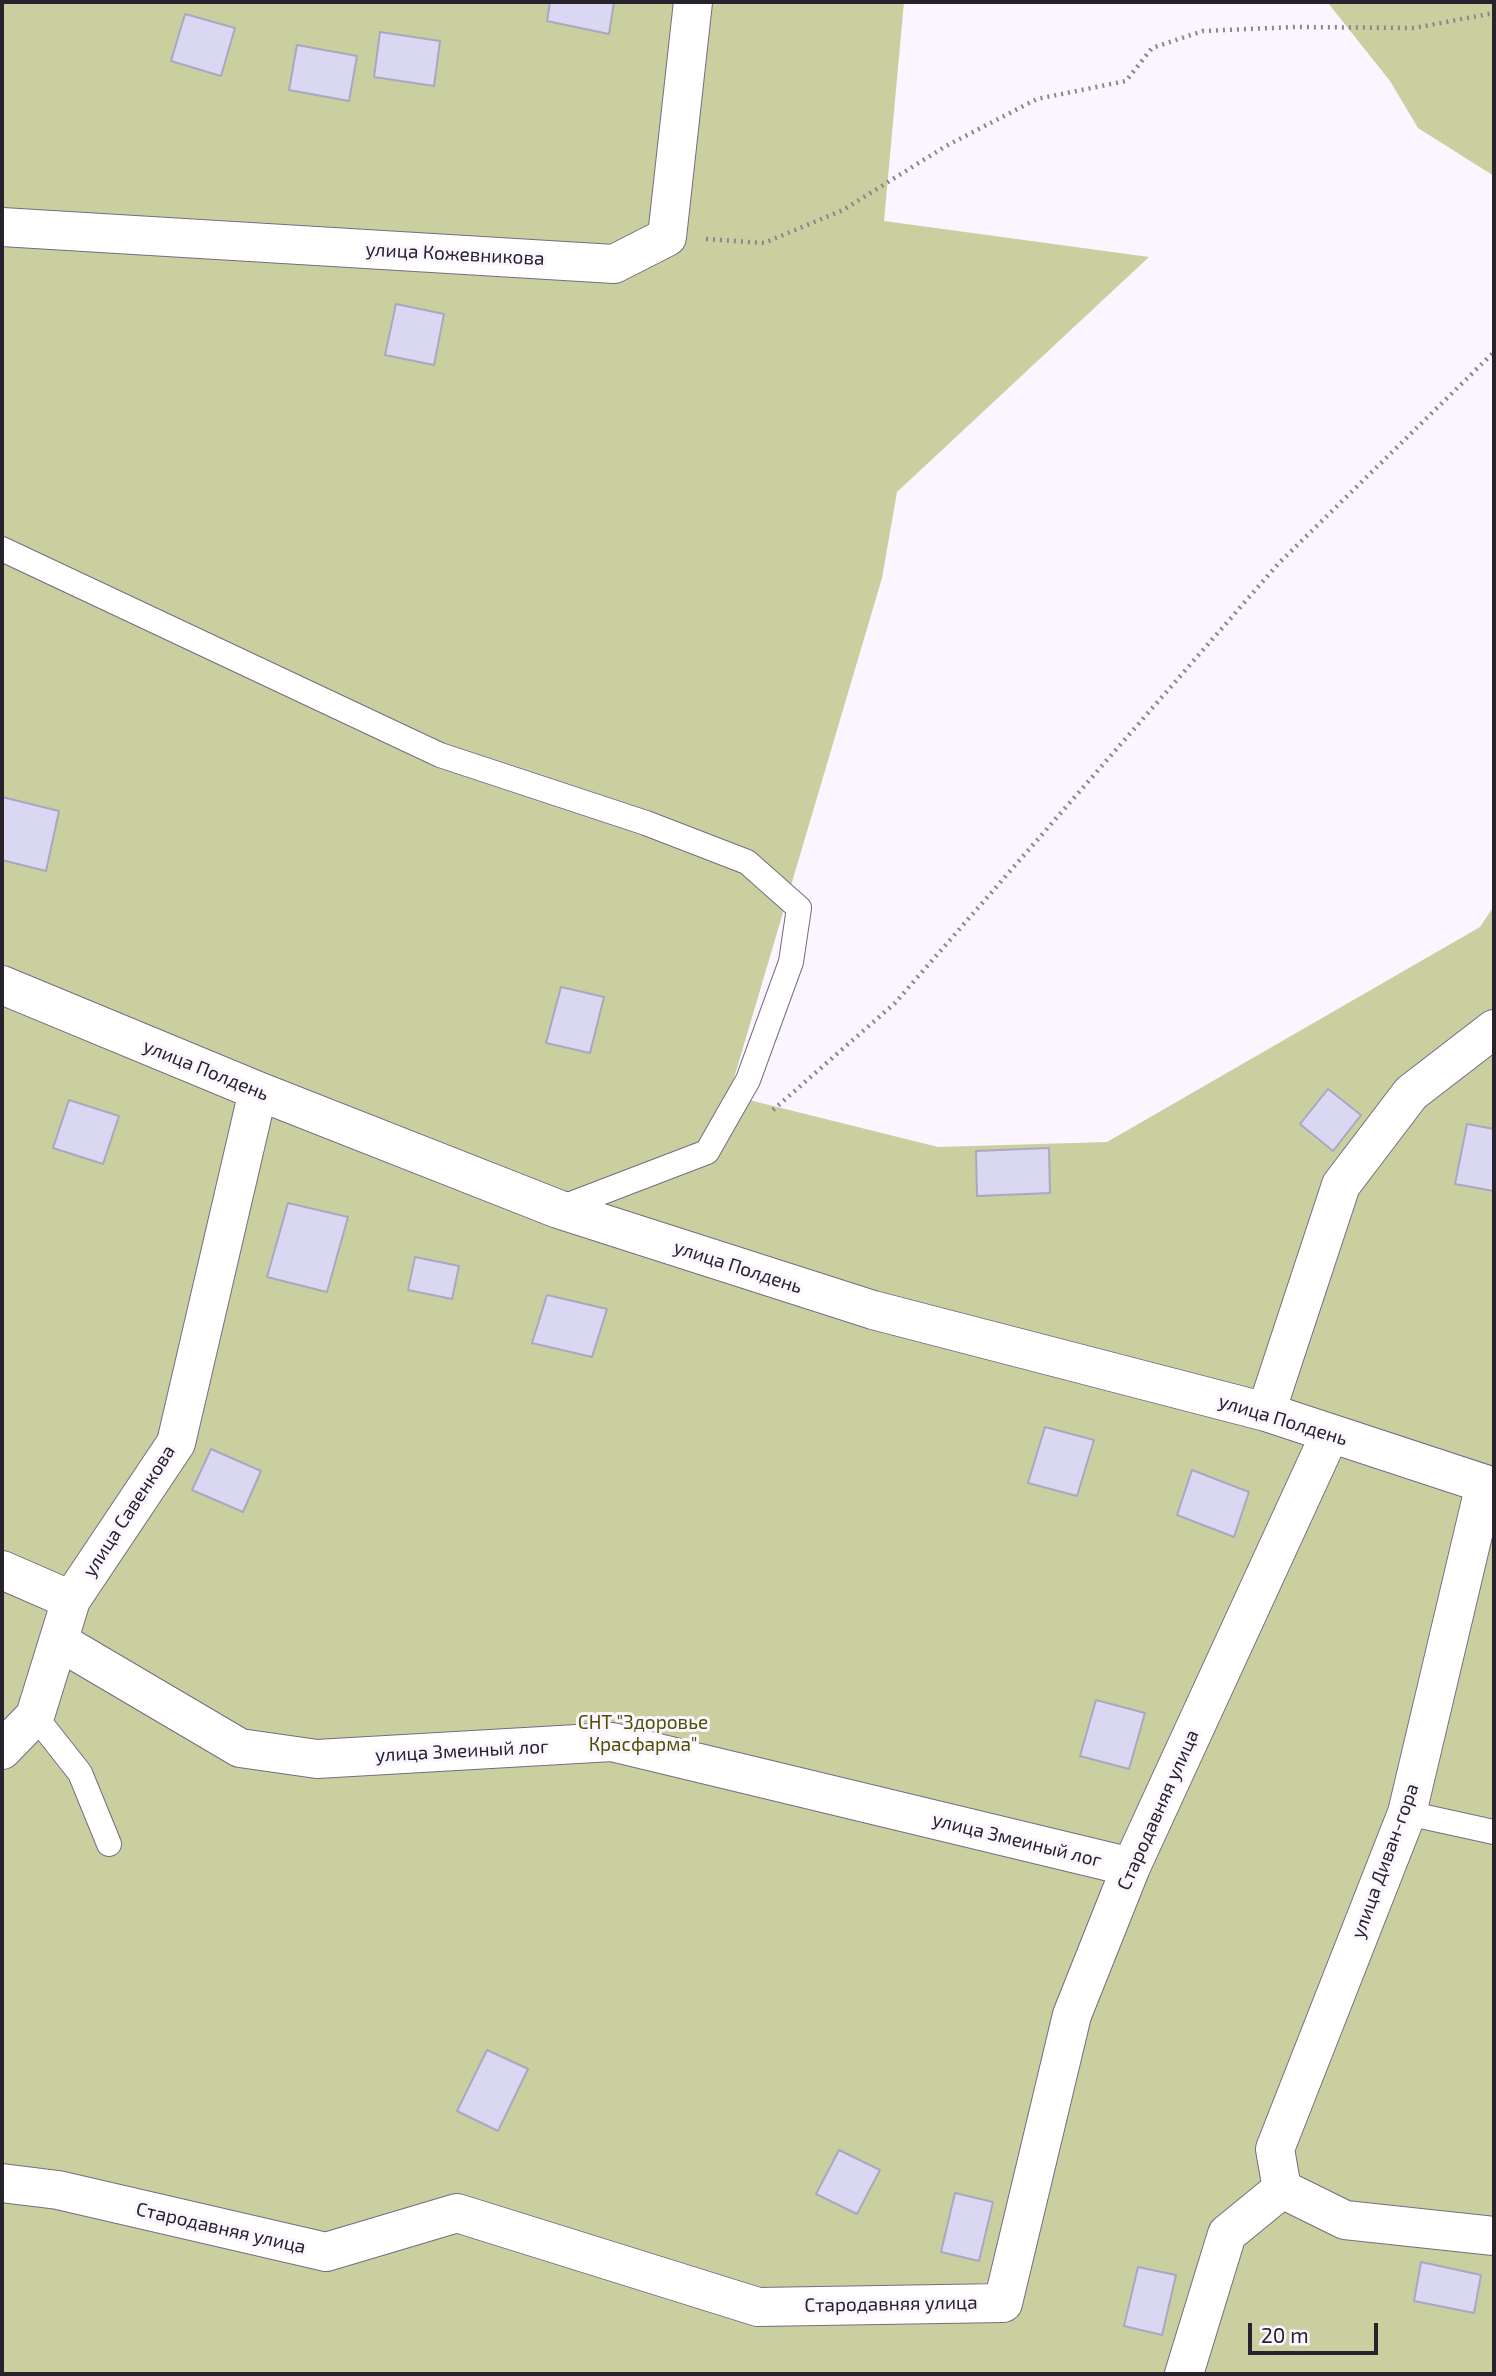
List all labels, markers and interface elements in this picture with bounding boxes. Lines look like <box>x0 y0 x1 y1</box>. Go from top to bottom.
street label: улица Кожевникова <box>365 238 545 270</box>
street label: улица Полдень <box>140 1034 272 1106</box>
street label: улица Полдень <box>671 1236 805 1298</box>
street label: улица Полдень <box>1216 1390 1350 1450</box>
street label: улица Савенкова <box>78 1441 180 1581</box>
park label: СНТ "Здоровье Красфарма" <box>578 1712 708 1756</box>
street label: Стародавняя улица <box>1112 1726 1204 1894</box>
street label: улица Змеиный лог <box>375 1735 549 1767</box>
street label: улица Диван-гора <box>1346 1780 1424 1942</box>
street label: улица Змеиный лог <box>930 1808 1104 1872</box>
street label: Стародавняя улица <box>134 2197 308 2259</box>
street label: Стародавняя улица <box>804 2291 978 2317</box>
scale bar <box>1251 2310 1380 2354</box>
text: 20 m <box>1261 2322 1309 2347</box>

